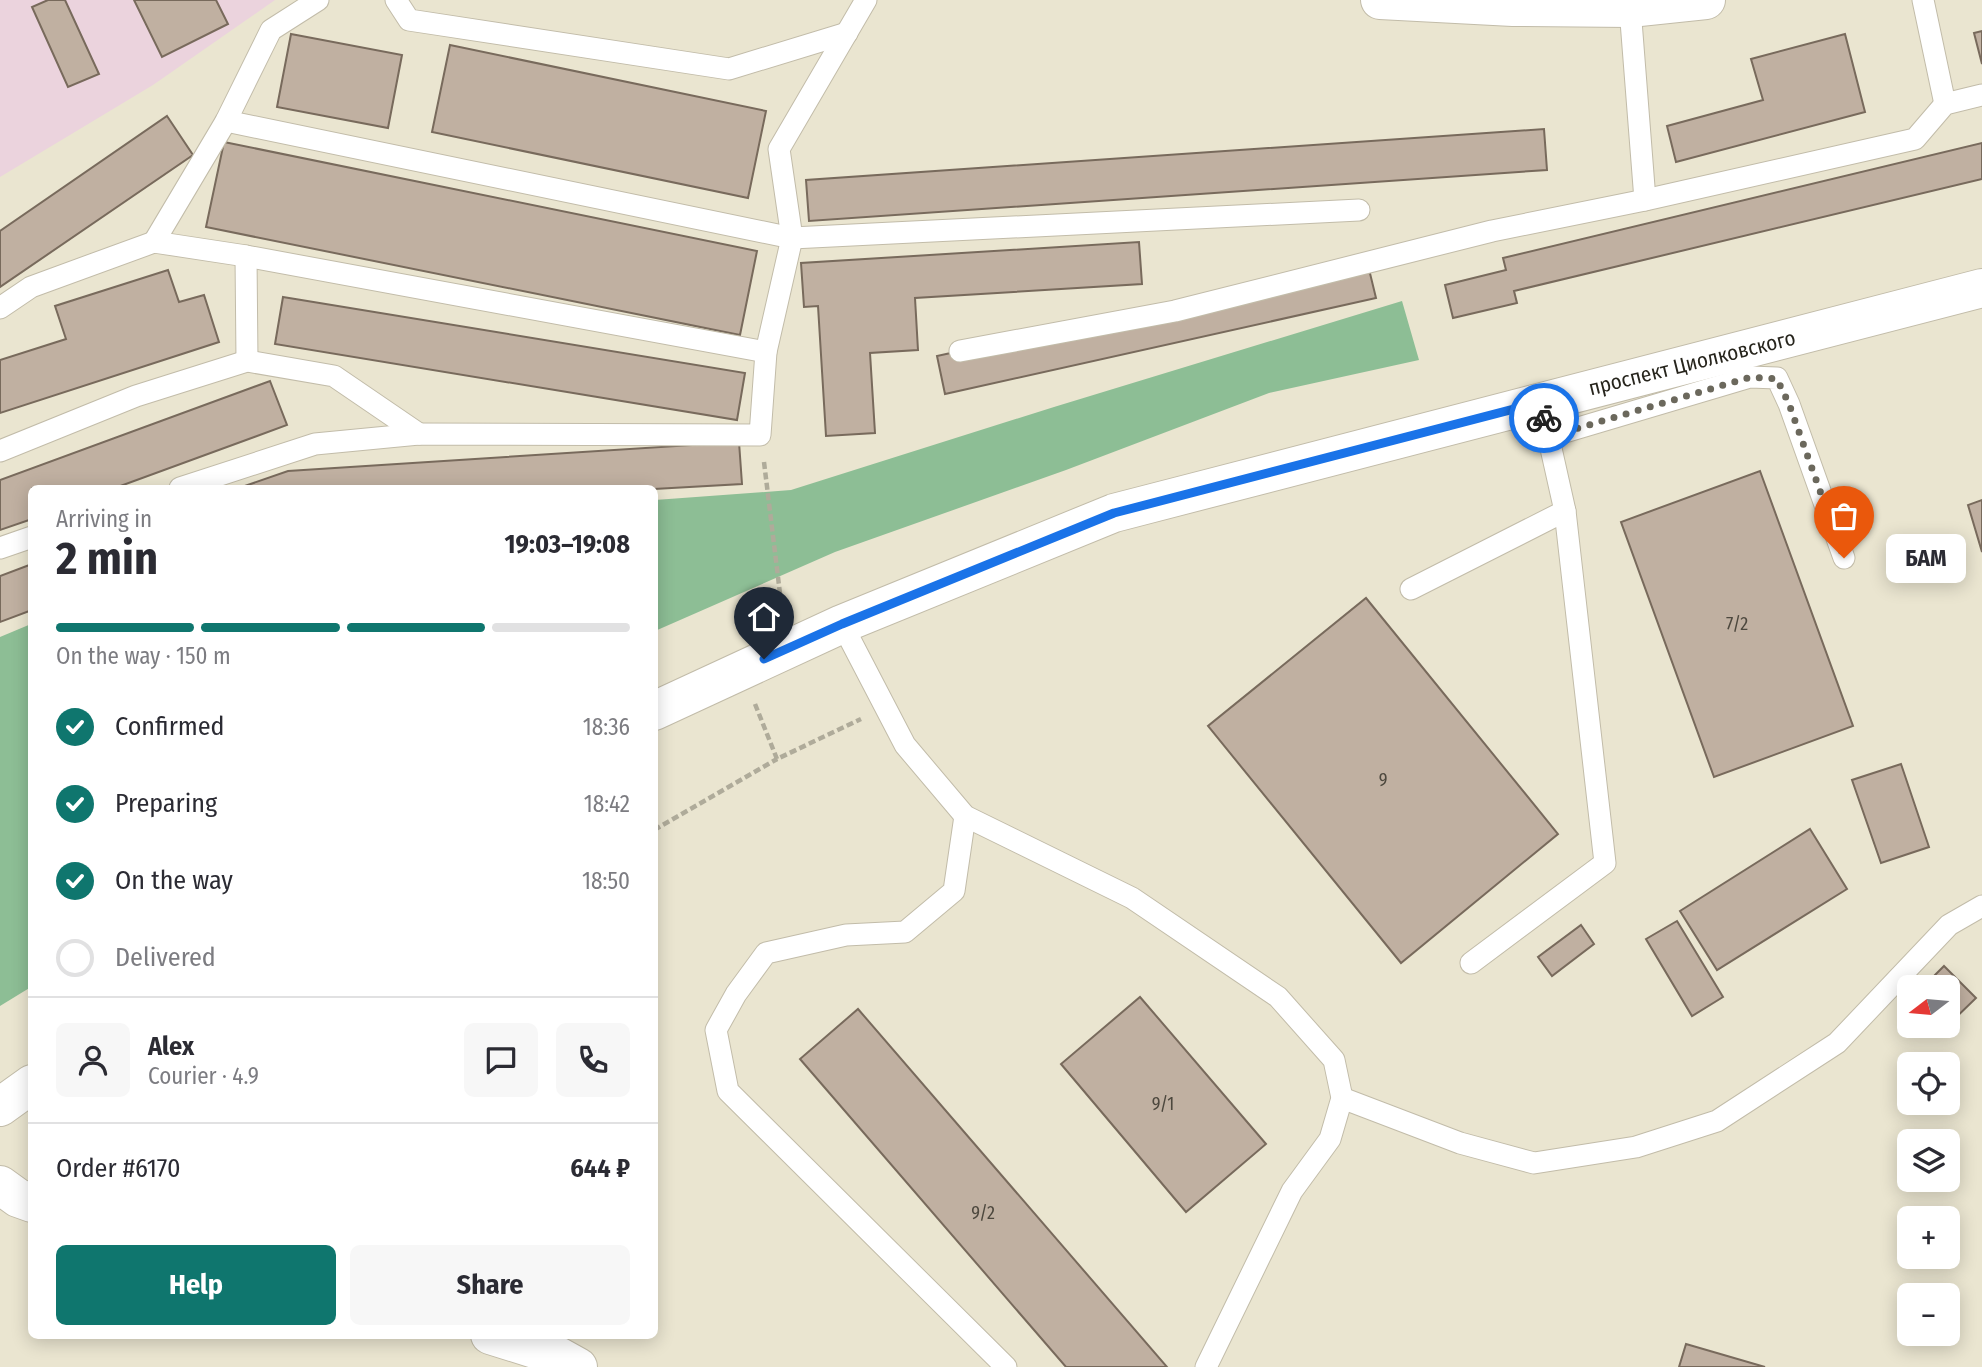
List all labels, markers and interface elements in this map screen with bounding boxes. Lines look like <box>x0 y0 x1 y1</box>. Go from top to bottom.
street label: проспект Циолковского <box>1586 325 1798 401</box>
courier <box>1509 383 1579 453</box>
icon: bike <box>1525 399 1563 437</box>
pin <box>1814 486 1874 558</box>
icon: bag <box>1825 497 1863 535</box>
text: Arriving in <box>56 505 152 533</box>
text: 19:03–19:08 <box>505 529 630 560</box>
text: 2 min <box>56 531 158 586</box>
callout: БАМ <box>1886 534 1966 582</box>
text: БАМ <box>1905 544 1947 572</box>
pin <box>734 587 794 659</box>
icon: home <box>745 598 783 636</box>
house number: 7/2 <box>1726 613 1748 635</box>
text: On the way · 150 m <box>56 642 231 670</box>
icon: check <box>56 708 94 746</box>
text: Confirmed <box>115 711 225 742</box>
text: 18:36 <box>583 713 630 741</box>
house number: 9 <box>1379 769 1387 791</box>
icon: check <box>56 785 94 823</box>
text: Preparing <box>115 788 217 819</box>
text: 18:42 <box>584 790 630 818</box>
icon: check <box>56 862 94 900</box>
text: On the way <box>115 865 233 896</box>
text: 18:50 <box>582 867 630 895</box>
text: Delivered <box>115 942 216 973</box>
north arrow <box>1897 975 1960 1038</box>
map controls <box>1897 975 1960 1346</box>
button: person <box>56 1023 130 1097</box>
button: chat <box>464 1023 538 1097</box>
button: phone <box>556 1023 630 1097</box>
text: Alex <box>148 1031 194 1062</box>
button: locate <box>1897 1052 1960 1115</box>
text: Courier · 4.9 <box>148 1062 259 1090</box>
house number: 9/1 <box>1152 1093 1174 1115</box>
button: layers <box>1897 1129 1960 1192</box>
text: Order #6170 <box>56 1153 181 1184</box>
text: 644 ₽ <box>570 1153 630 1184</box>
house number: 9/2 <box>971 1202 995 1224</box>
button: + <box>1897 1206 1960 1269</box>
button: Help <box>56 1245 336 1325</box>
button: Share <box>350 1245 630 1325</box>
button: − <box>1897 1283 1960 1346</box>

